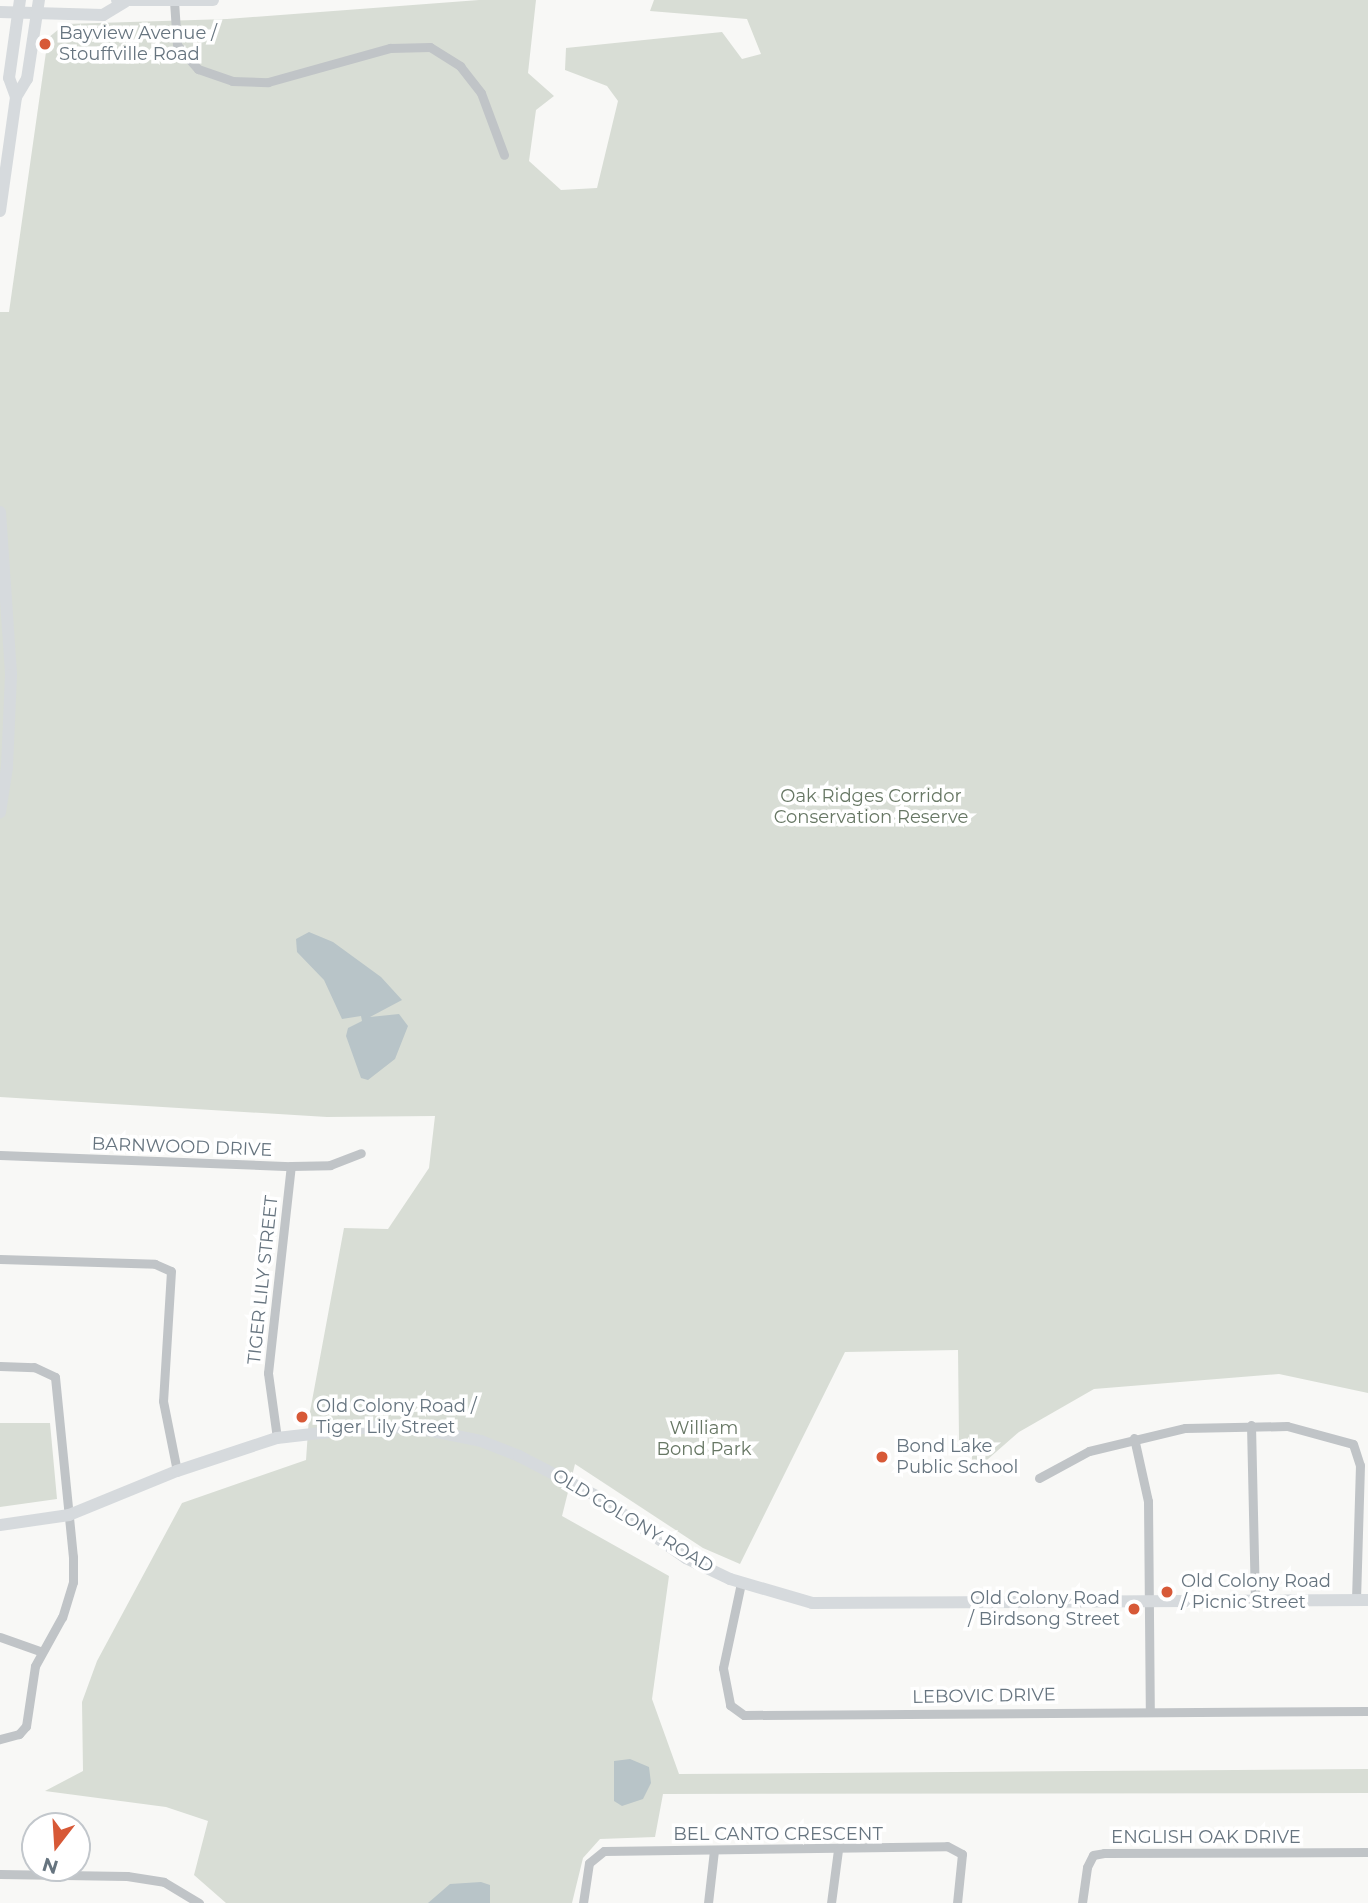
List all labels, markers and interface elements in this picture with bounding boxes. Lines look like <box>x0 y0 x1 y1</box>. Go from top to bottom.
place label: Bayview Avenue / Stouffville Road <box>59 23 217 66</box>
marker: Bayview Avenue / Stouffville Road <box>37 36 53 52</box>
park label: Oak Ridges Corridor Conservation Reserve <box>774 786 968 828</box>
street label: BARNWOOD DRIVE <box>91 1133 273 1161</box>
street label: TIGER LILY STREET <box>243 1195 283 1365</box>
place label: Old Colony Road / Tiger Lily Street <box>316 1396 477 1438</box>
marker: Old Colony Road / Tiger Lily Street <box>294 1409 310 1425</box>
park label: William Bond Park <box>656 1418 752 1460</box>
place label: Bond Lake Public School <box>896 1436 1018 1478</box>
marker: Bond Lake Public School <box>874 1449 890 1465</box>
street label: OLD COLONY ROAD <box>548 1464 718 1578</box>
place label: Old Colony Road / Picnic Street <box>1181 1571 1331 1614</box>
marker: Old Colony Road / Picnic Street <box>1159 1584 1175 1600</box>
place label: Old Colony Road / Birdsong Street <box>968 1588 1120 1630</box>
marker: Old Colony Road / Birdsong Street <box>1126 1601 1142 1617</box>
street label: LEBOVIC DRIVE <box>912 1684 1056 1708</box>
north arrow <box>21 1812 91 1882</box>
street label: BEL CANTO CRESCENT <box>673 1823 883 1845</box>
street label: ENGLISH OAK DRIVE <box>1111 1826 1301 1848</box>
text: N <box>40 1852 61 1879</box>

